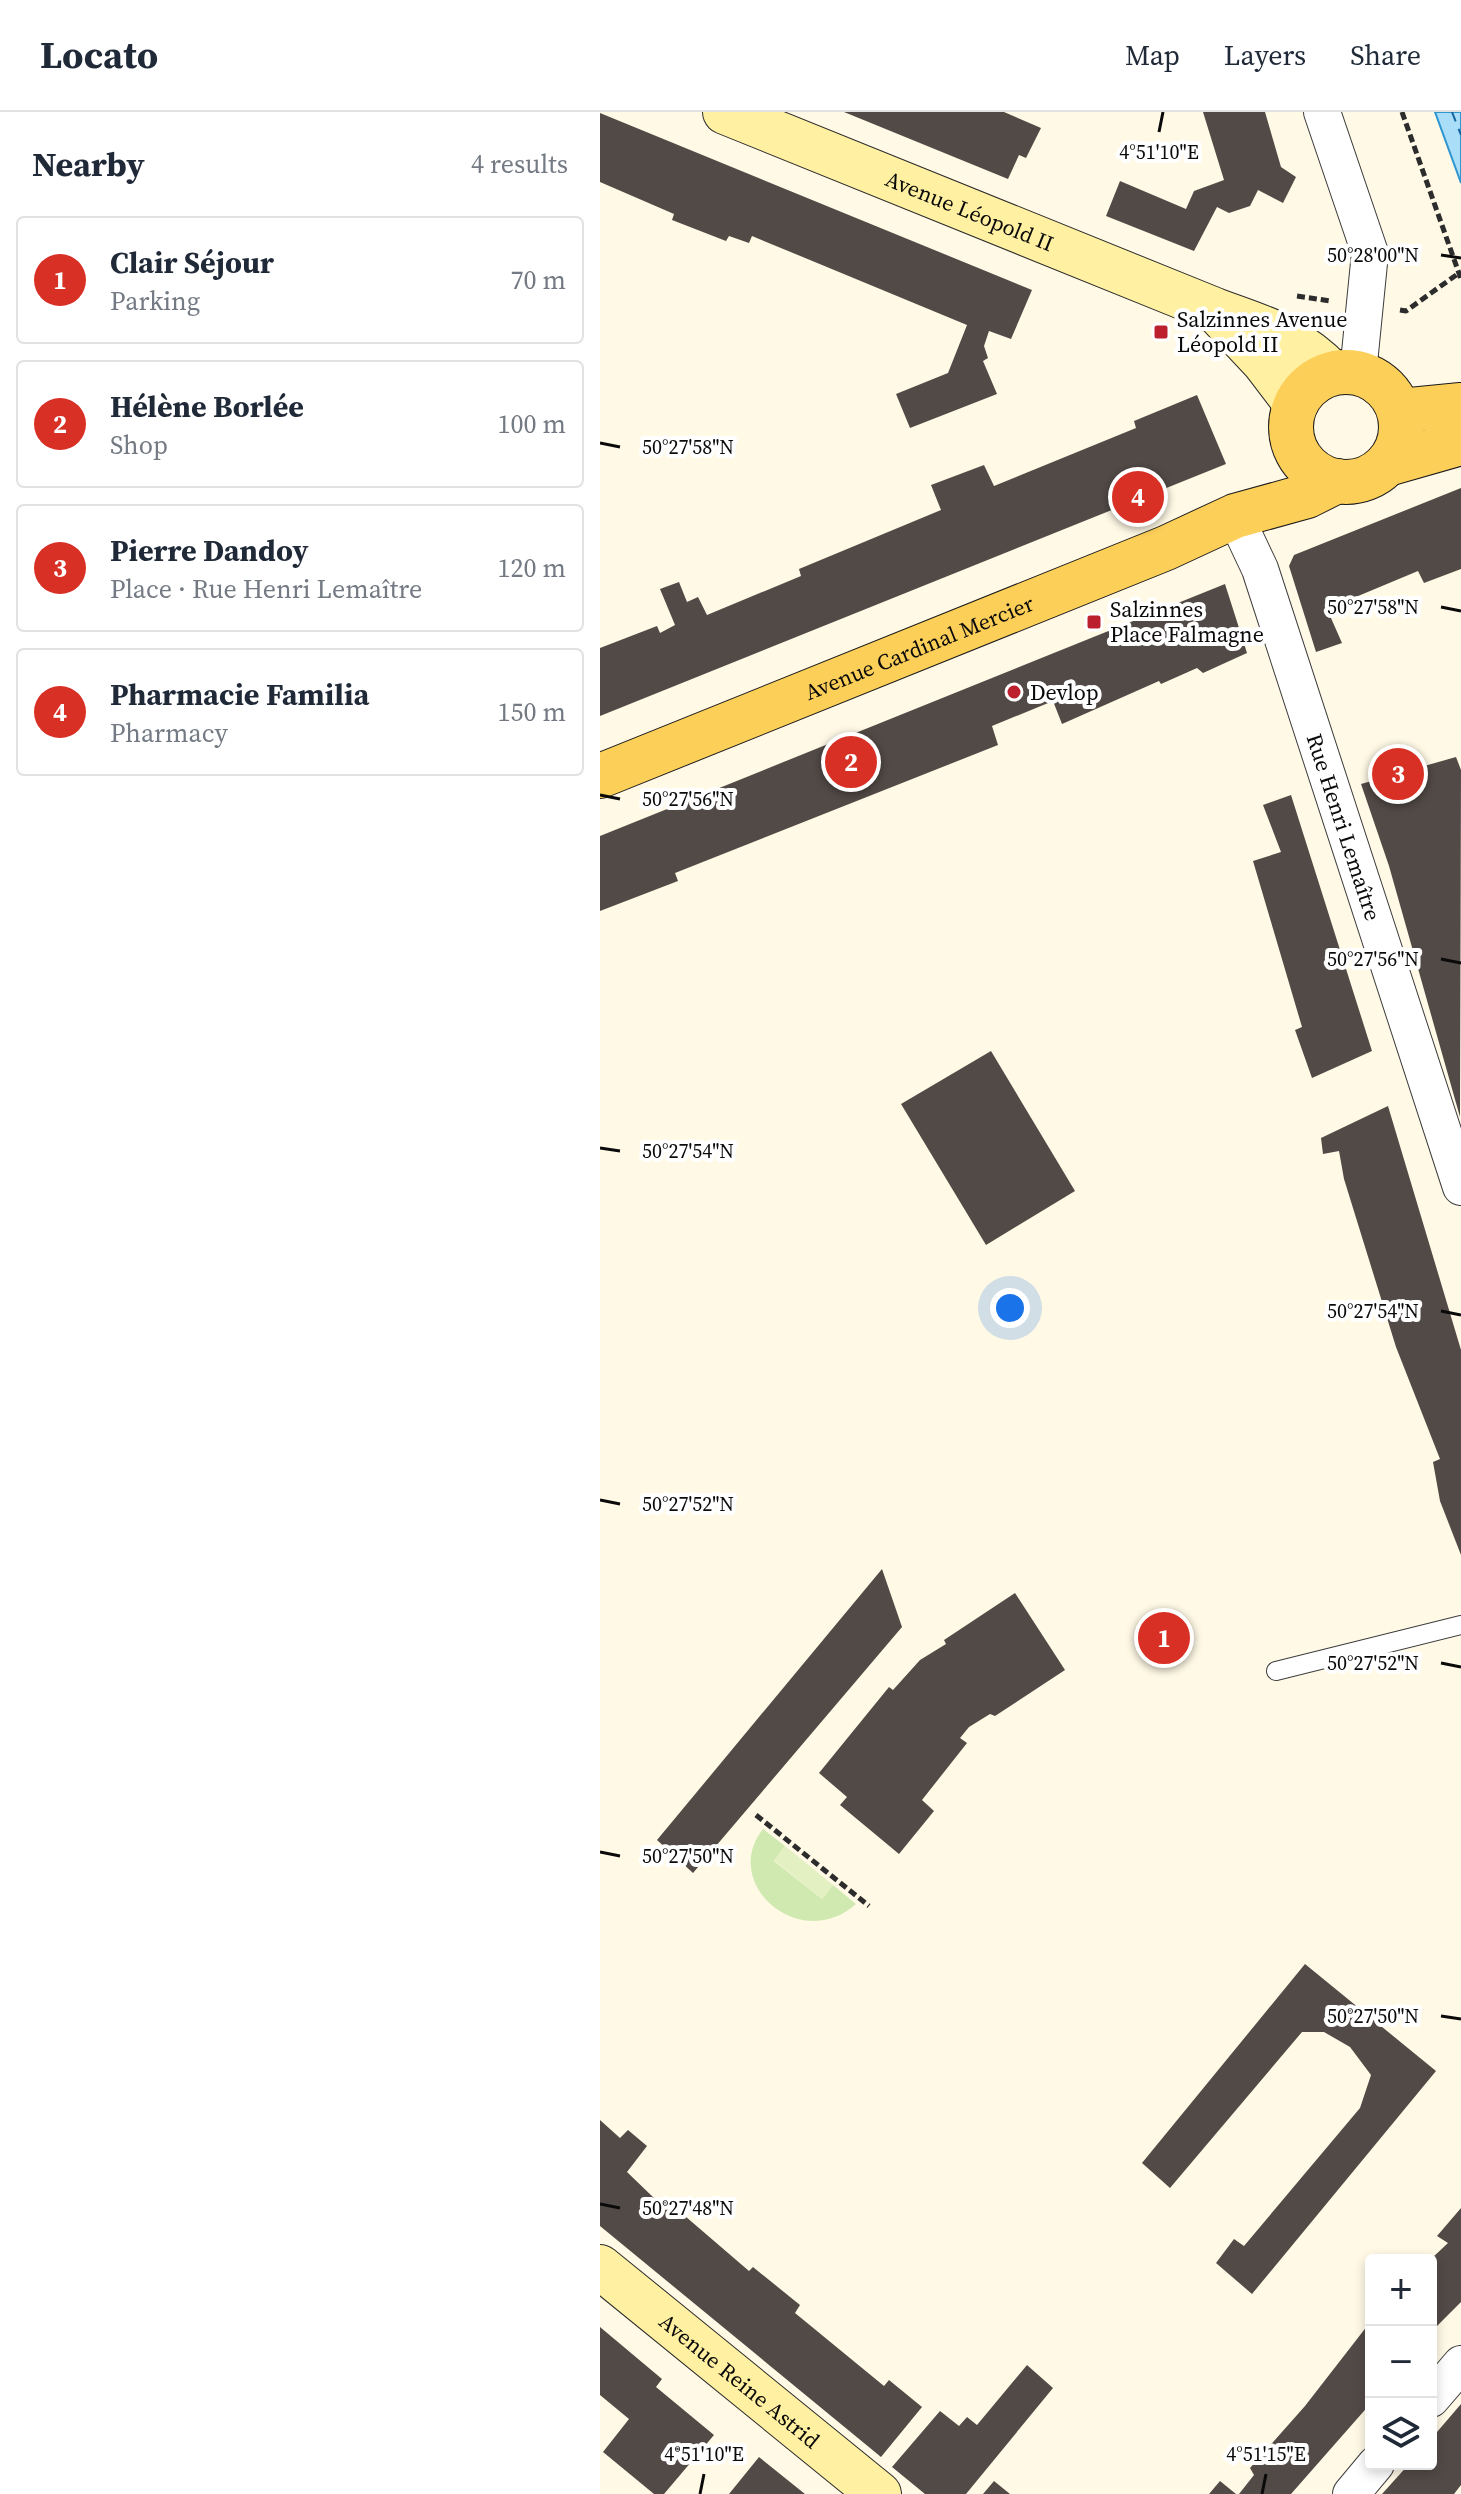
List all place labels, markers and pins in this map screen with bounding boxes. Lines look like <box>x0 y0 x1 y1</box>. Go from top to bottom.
place label: Salzinnes Avenue Léopold II <box>1177 304 1347 359</box>
marker: Salzinnes Avenue Léopold II <box>1152 323 1170 341</box>
pin: 4 <box>1112 467 1164 527</box>
place label: Salzinnes Place Falmagne <box>1110 594 1264 649</box>
marker: Salzinnes Place Falmagne <box>1085 613 1103 631</box>
place label: Devlop <box>1030 677 1099 707</box>
marker: Devlop <box>1005 683 1023 701</box>
pin: 2 <box>825 732 877 792</box>
pin: 3 <box>1372 744 1424 804</box>
pin: 1 <box>1138 1608 1190 1668</box>

